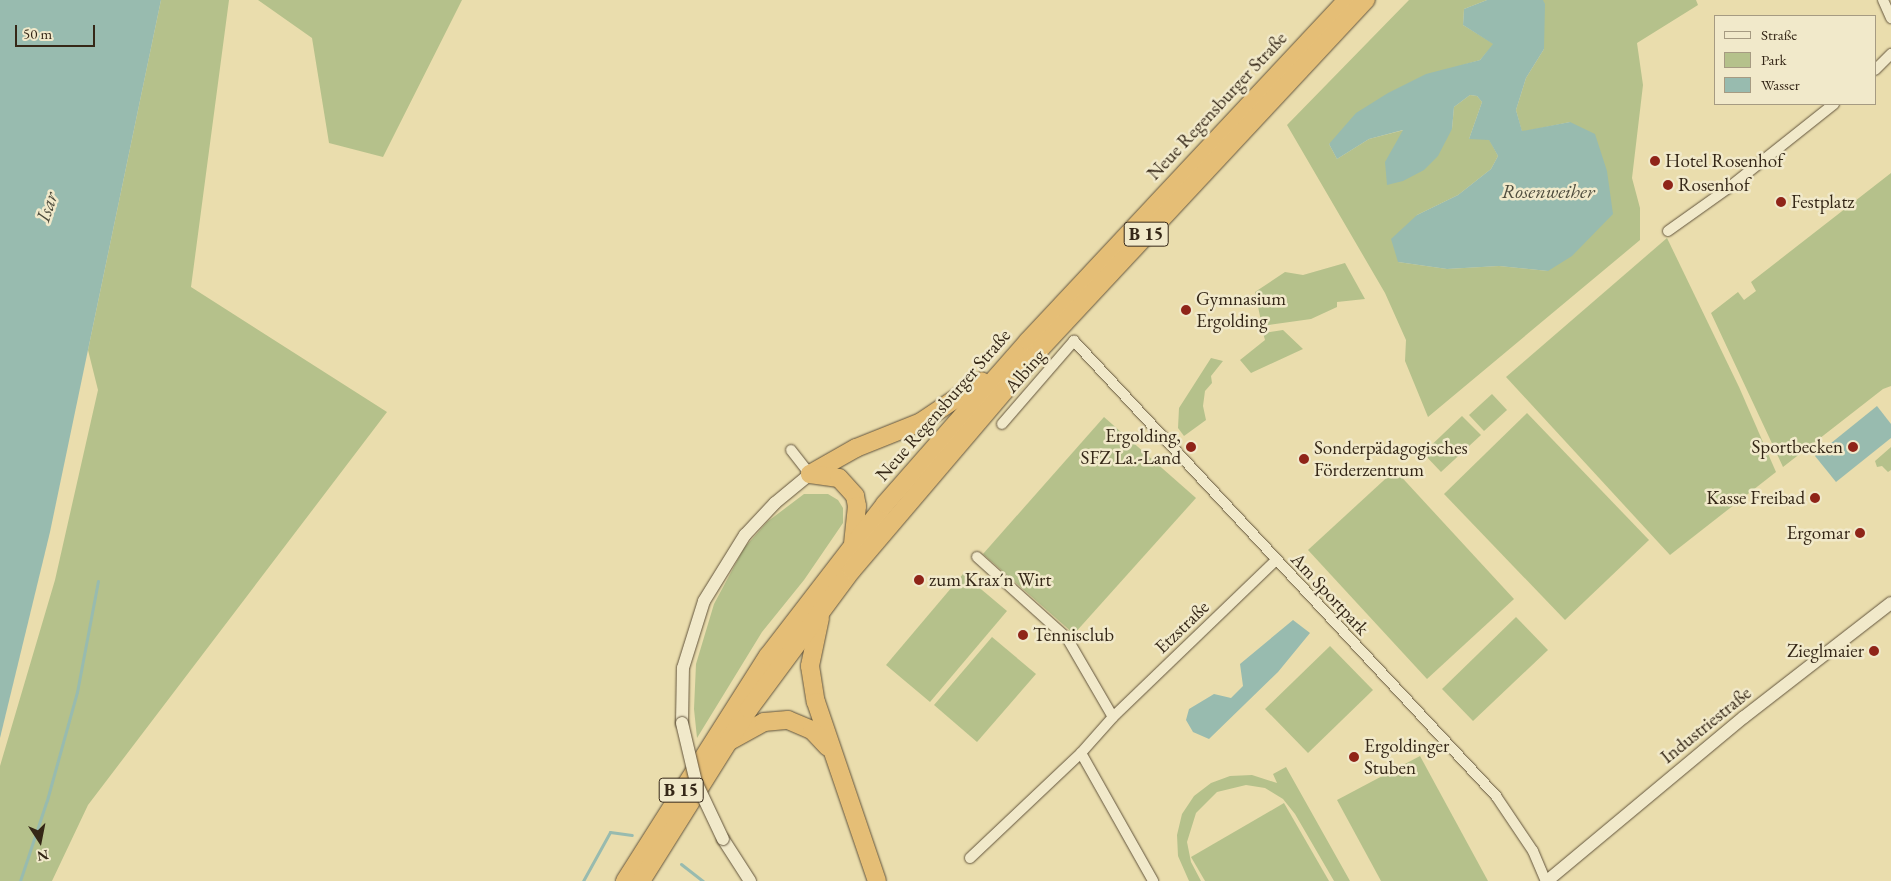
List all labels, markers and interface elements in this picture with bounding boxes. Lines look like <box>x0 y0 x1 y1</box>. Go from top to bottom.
scale bar <box>18 15 98 47</box>
legend <box>1714 15 1876 105</box>
text: 50 m <box>23 24 52 43</box>
text: Straße <box>1761 25 1797 44</box>
street label: Neue Regensburger Straße <box>1142 27 1292 185</box>
text: Park <box>1761 50 1787 69</box>
text: Wasser <box>1761 75 1800 94</box>
place label: Hotel Rosenhof <box>1665 150 1783 172</box>
marker: Hotel Rosenhof <box>1649 155 1661 167</box>
place label: Rosenhof <box>1678 174 1750 196</box>
water label: Rosenweiher <box>1501 179 1595 203</box>
marker: Rosenhof <box>1662 179 1674 191</box>
water label: Isar <box>31 189 63 225</box>
place label: Festplatz <box>1791 191 1855 213</box>
marker: Festplatz <box>1775 196 1787 208</box>
road number: B 15 <box>1124 218 1168 250</box>
place label: Gymnasium Ergolding <box>1196 288 1286 332</box>
marker: Gymnasium Ergolding <box>1180 304 1192 316</box>
street label: Neue Regensburger Straße <box>871 324 1015 486</box>
street label: Albing <box>1000 344 1050 398</box>
place label: Ergolding, SFZ La.-Land <box>1081 425 1181 469</box>
place label: Sportbecken <box>1751 436 1843 458</box>
place label: Sonderpädagogisches Förderzentrum <box>1314 437 1468 481</box>
marker: Ergolding, SFZ La.-Land <box>1185 441 1197 453</box>
marker: Sportbecken <box>1847 441 1859 453</box>
marker: Sonderpädagogisches Förderzentrum <box>1298 453 1310 465</box>
place label: Kasse Freibad <box>1706 487 1805 509</box>
marker: Kasse Freibad <box>1809 492 1821 504</box>
place label: Ergomar <box>1787 522 1850 544</box>
marker: Ergomar <box>1854 527 1866 539</box>
street label: Am Sportpark <box>1286 548 1374 640</box>
place label: zum Krax´n Wirt <box>929 569 1051 591</box>
marker: zum Krax´n Wirt <box>913 574 925 586</box>
street label: Etzstraße <box>1150 596 1214 658</box>
place label: Tennisclub <box>1033 624 1114 646</box>
marker: Tennisclub <box>1017 629 1029 641</box>
place label: Zieglmaier <box>1787 640 1864 662</box>
marker: Zieglmaier <box>1868 645 1880 657</box>
street label: Industriestraße <box>1656 682 1756 768</box>
place label: Ergoldinger Stuben <box>1364 735 1449 779</box>
marker: Ergoldinger Stuben <box>1348 751 1360 763</box>
road number: B 15 <box>658 774 704 806</box>
north arrow <box>15 816 65 866</box>
text: N <box>36 846 50 866</box>

